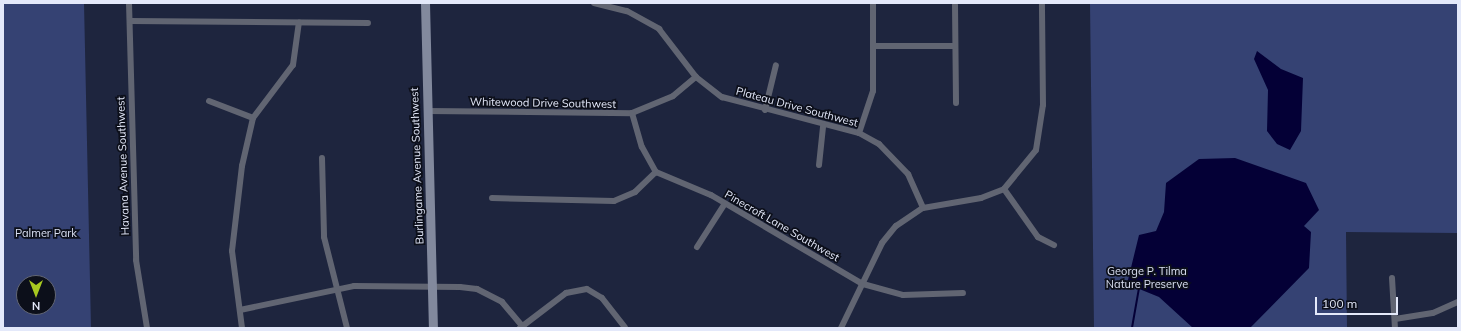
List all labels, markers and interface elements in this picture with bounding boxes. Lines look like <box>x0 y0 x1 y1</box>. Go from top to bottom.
street label: Plateau Drive Southwest <box>735 84 859 130</box>
street label: Burlingame Avenue Southwest <box>408 87 426 245</box>
street label: Whitewood Drive Southwest <box>470 95 616 111</box>
street label: Havana Avenue Southwest <box>114 96 132 236</box>
street label: Pinecroft Lane Southwest <box>722 188 842 264</box>
park label: Palmer Park <box>15 226 77 240</box>
park label: George P. Tilma Nature Preserve <box>1106 265 1188 291</box>
north arrow <box>16 275 56 315</box>
scale bar <box>1317 289 1400 315</box>
text: 100 m <box>1322 296 1357 311</box>
text: N <box>32 299 40 313</box>

